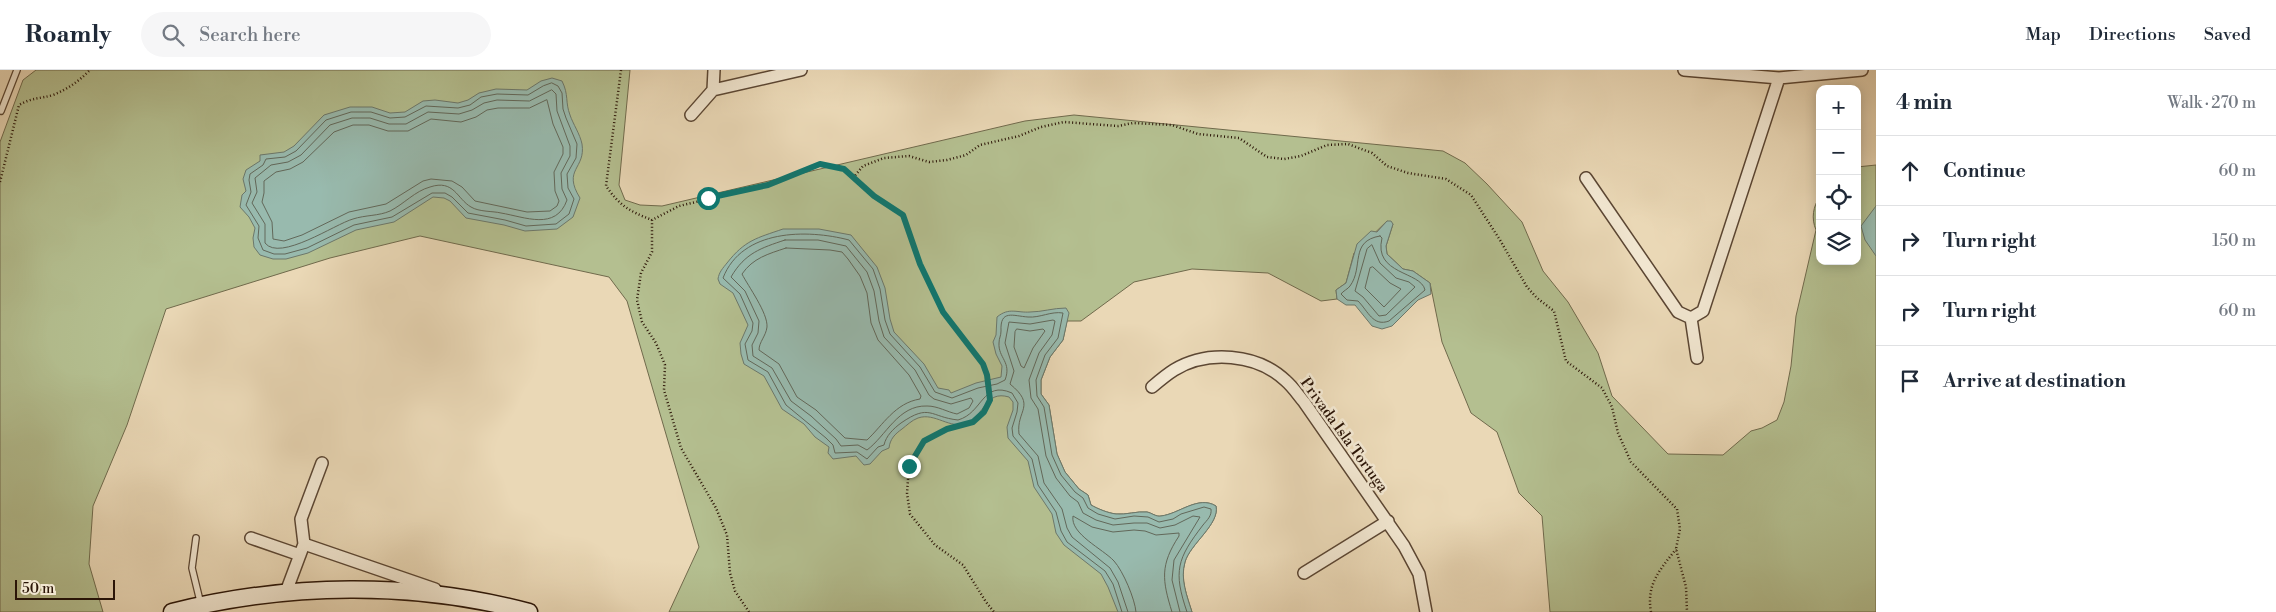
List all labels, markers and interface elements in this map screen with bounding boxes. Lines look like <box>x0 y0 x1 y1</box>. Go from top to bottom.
search box <box>141 12 491 57</box>
text: Roamly <box>25 20 111 50</box>
icon: search <box>159 21 187 49</box>
text: Search here <box>199 23 301 47</box>
text: Map <box>2025 23 2061 46</box>
text: Directions <box>2089 23 2176 46</box>
text: Saved <box>2204 23 2251 46</box>
map controls <box>1816 85 1861 265</box>
button: + <box>1816 85 1861 130</box>
text: 4 min <box>1896 90 1952 116</box>
text: Walk · 270 m <box>2167 93 2256 113</box>
button: − <box>1816 130 1861 175</box>
icon: ahead <box>1896 157 1924 185</box>
text: Continue <box>1943 159 2026 183</box>
text: 60 m <box>2218 161 2256 181</box>
button: locate <box>1816 175 1861 220</box>
route start <box>697 187 720 210</box>
button: layers <box>1816 220 1861 265</box>
icon: right <box>1896 227 1924 255</box>
text: Turn right <box>1943 229 2036 253</box>
text: 150 m <box>2212 231 2256 251</box>
icon: right <box>1896 297 1924 325</box>
text: Turn right <box>1943 299 2036 323</box>
text: 60 m <box>2218 301 2256 321</box>
icon: arrive <box>1896 367 1924 395</box>
text: Arrive at destination <box>1943 369 2126 393</box>
street label: Privada Isla Tortuga <box>1296 374 1392 496</box>
route end <box>898 455 921 478</box>
scale bar <box>15 577 115 600</box>
text: 50 m <box>22 580 54 598</box>

